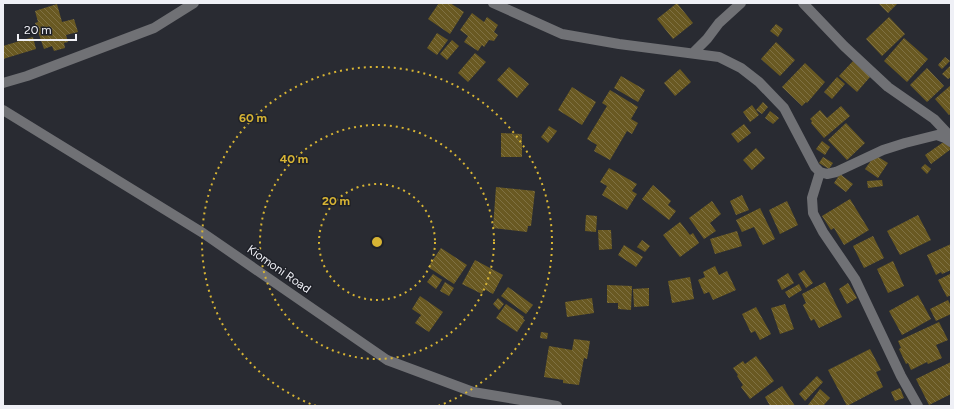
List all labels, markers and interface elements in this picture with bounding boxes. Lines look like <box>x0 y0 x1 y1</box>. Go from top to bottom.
scale bar <box>18 16 76 42</box>
text: 20 m <box>24 23 52 37</box>
text: 60 m <box>239 111 267 125</box>
text: 40 m <box>280 152 308 166</box>
text: 20 m <box>322 194 350 208</box>
centre of rings <box>370 235 384 249</box>
street label: Kiomoni Road <box>245 242 313 296</box>

